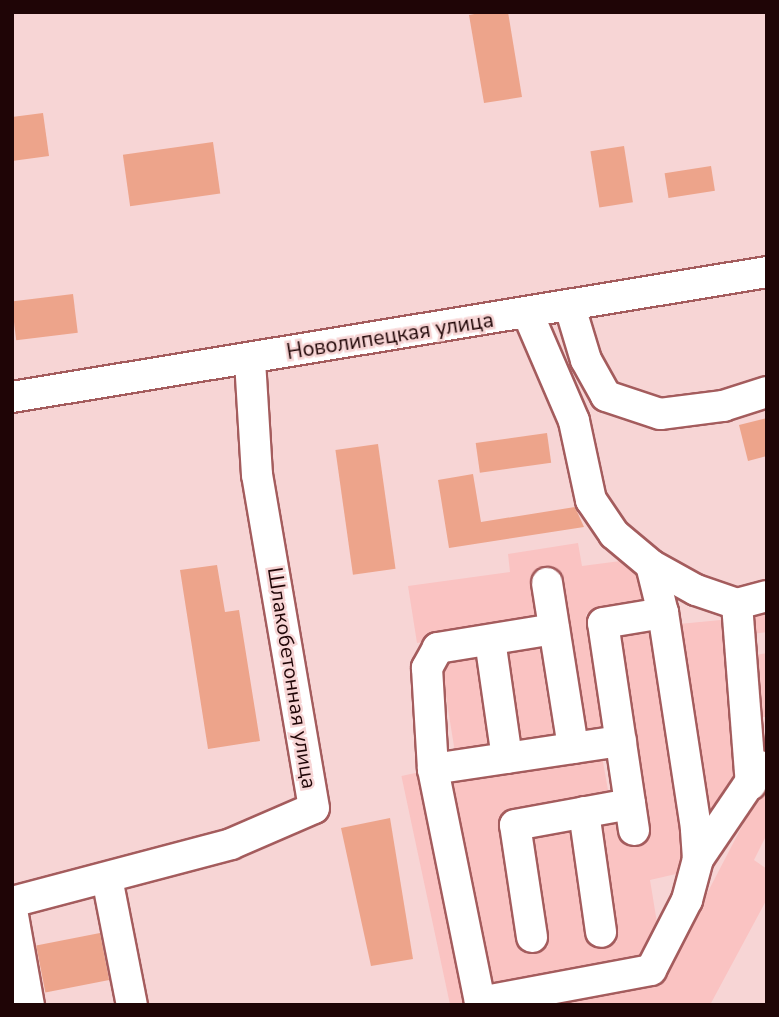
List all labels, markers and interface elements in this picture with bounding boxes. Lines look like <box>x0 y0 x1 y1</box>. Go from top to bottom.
street label: Новолипецкая улица <box>285 307 495 365</box>
street label: Шлакобетонная улица <box>262 565 322 791</box>

